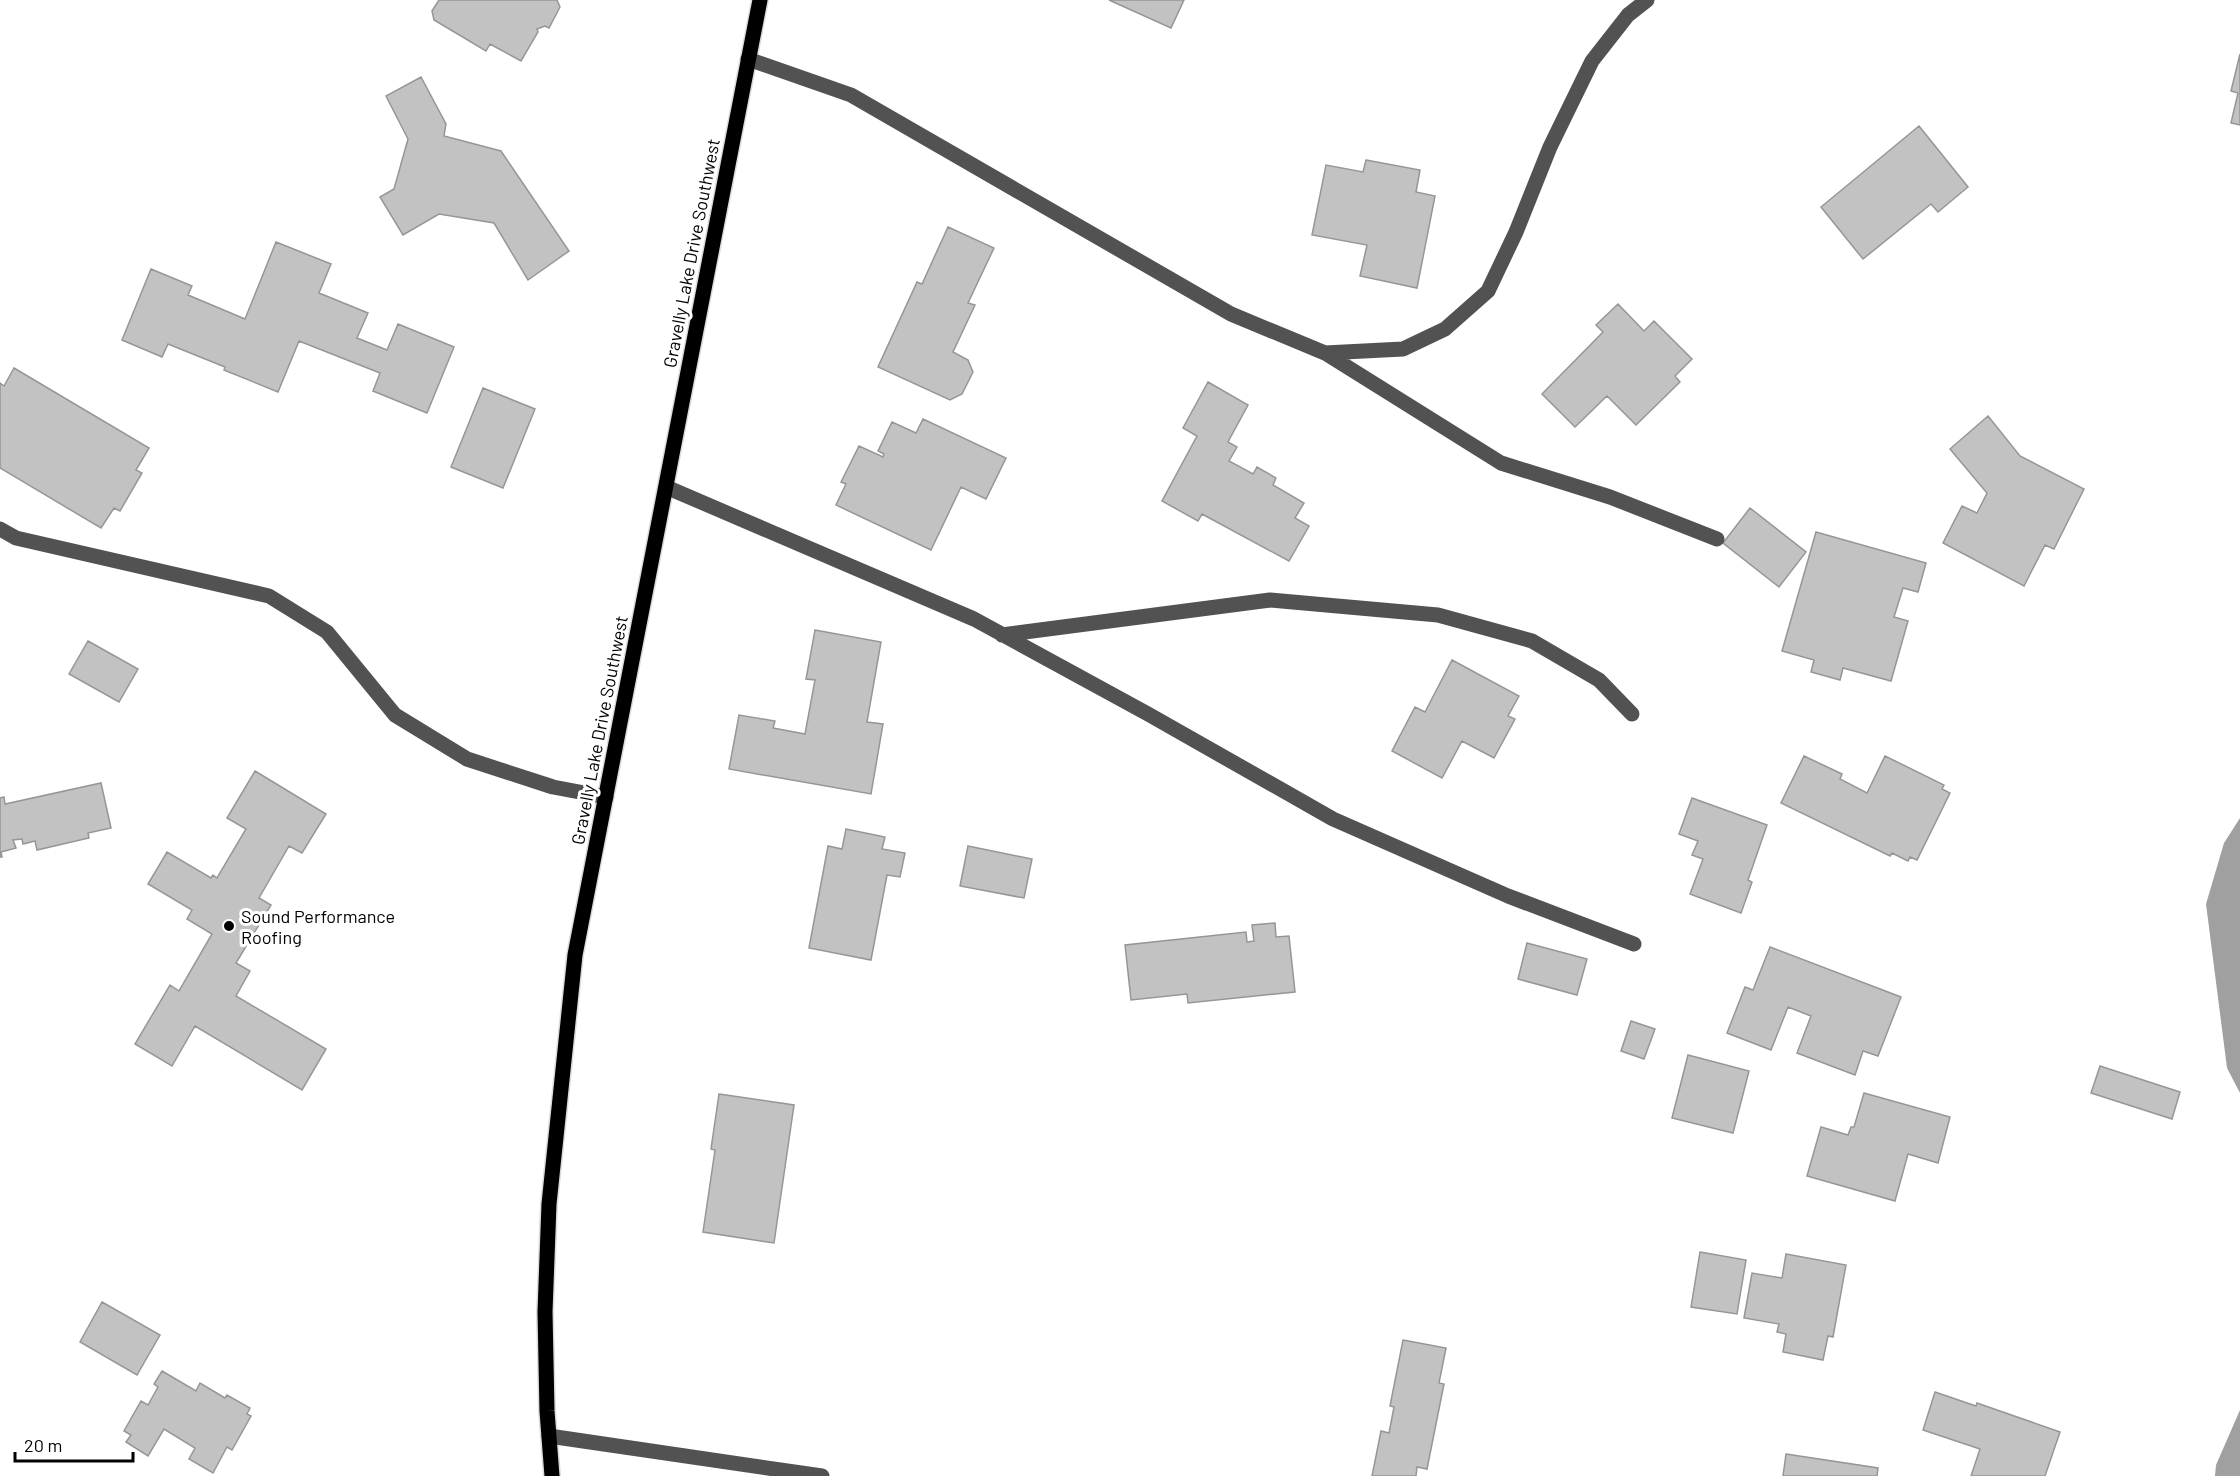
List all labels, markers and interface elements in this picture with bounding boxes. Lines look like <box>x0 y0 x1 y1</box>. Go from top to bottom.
street label: Gravelly Lake Drive Southwest <box>658 137 724 369</box>
street label: Gravelly Lake Drive Southwest <box>566 614 632 846</box>
place label: Sound Performance Roofing <box>241 905 395 948</box>
marker: Sound Performance Roofing <box>222 919 236 933</box>
scale bar <box>15 1425 134 1463</box>
text: 20 m <box>24 1434 62 1456</box>

